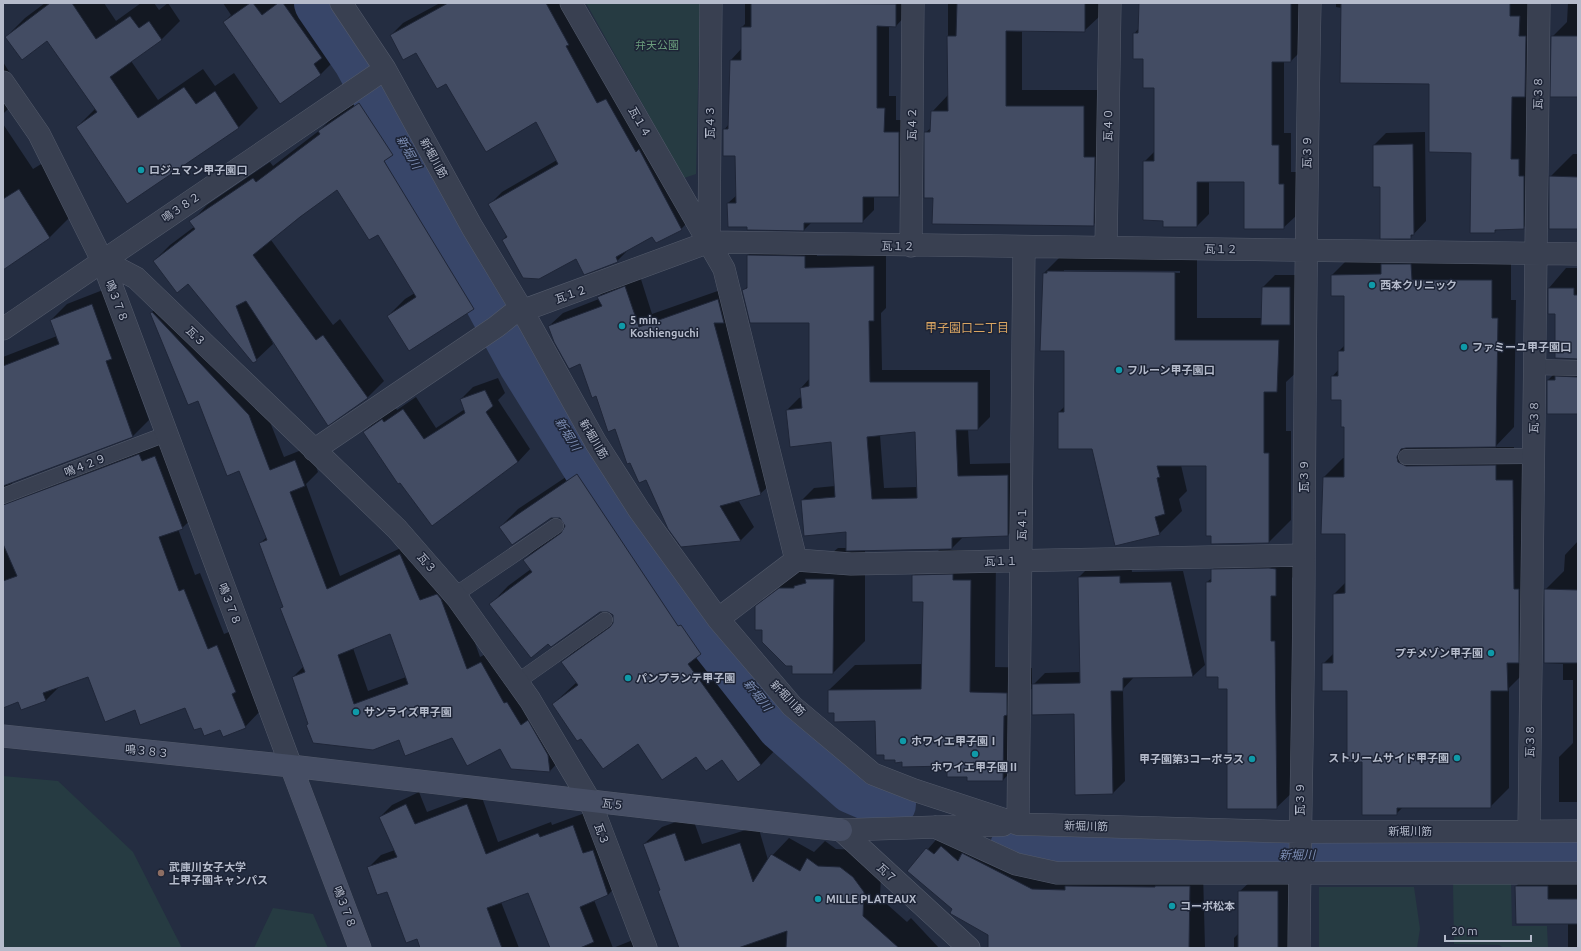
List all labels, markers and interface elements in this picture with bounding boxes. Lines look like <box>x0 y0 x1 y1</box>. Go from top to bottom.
park label: 弁天公園 <box>635 39 679 51</box>
street label: 瓦３８ <box>1532 76 1544 110</box>
street label: 瓦１４ <box>627 105 653 139</box>
street label: 瓦４３ <box>704 106 716 139</box>
street label: 瓦４２ <box>906 107 918 141</box>
street label: 瓦４０ <box>1102 108 1114 142</box>
water label: 新堀川 <box>395 133 424 173</box>
street label: 瓦３９ <box>1301 135 1313 169</box>
street label: 新堀川筋 <box>418 136 450 180</box>
place label: ロジュマン甲子園口 <box>149 164 247 176</box>
marker: ロジュマン甲子園口 <box>136 165 146 175</box>
street label: 鳴３８２ <box>159 190 203 224</box>
street label: 瓦１２ <box>881 240 915 252</box>
street label: 瓦１２ <box>1204 243 1238 255</box>
street label: 鳴３７８ <box>104 278 130 324</box>
place label: 西本クリニック <box>1380 279 1457 291</box>
marker: 西本クリニック <box>1367 280 1377 290</box>
street label: 瓦１２ <box>553 283 589 305</box>
place label: 5 min. Koshienguchi <box>630 314 699 339</box>
marker: 5 min. Koshienguchi <box>617 321 627 331</box>
district label: 甲子園口二丁目 <box>925 321 1009 334</box>
street label: 瓦３ <box>184 324 208 348</box>
place label: ファミーユ甲子園口 <box>1472 341 1571 353</box>
marker: ファミーユ甲子園口 <box>1459 342 1469 352</box>
place label: フルーン甲子園口 <box>1127 364 1214 376</box>
marker: フルーン甲子園口 <box>1114 365 1124 375</box>
street label: 瓦３８ <box>1528 400 1540 434</box>
water label: 新堀川 <box>553 415 584 454</box>
street label: 新堀川筋 <box>578 417 610 461</box>
street label: 鳴４２９ <box>62 452 108 478</box>
street label: 瓦３９ <box>1298 460 1310 493</box>
street label: 瓦４１ <box>1016 507 1028 541</box>
street label: 瓦３ <box>415 551 439 575</box>
street label: 瓦１１ <box>984 555 1018 567</box>
street label: 鳴３７８ <box>217 581 243 627</box>
place label: プチメゾン甲子園 <box>1395 647 1483 659</box>
marker: プチメゾン甲子園 <box>1486 648 1496 658</box>
place label: パンプランテ甲子園 <box>636 672 735 684</box>
marker: パンプランテ甲子園 <box>623 673 633 683</box>
water label: 新堀川 <box>742 677 775 715</box>
street label: 新堀川筋 <box>768 678 808 718</box>
place label: サンライズ甲子園 <box>364 706 452 718</box>
marker: サンライズ甲子園 <box>351 707 361 717</box>
street label: 瓦３８ <box>1524 724 1536 758</box>
place label: ホワイエ甲子園Ⅰ <box>911 735 999 747</box>
marker: ホワイエ甲子園Ⅰ <box>898 736 908 746</box>
street label: 鳴３８３ <box>124 743 170 759</box>
marker: ホワイエ甲子園Ⅱ <box>970 749 980 759</box>
place label: ストリームサイド甲子園 <box>1328 752 1449 764</box>
place label: 甲子園第3コーポラス <box>1139 753 1244 765</box>
marker: ストリームサイド甲子園 <box>1452 753 1462 763</box>
marker: 甲子園第3コーポラス <box>1247 754 1257 764</box>
place label: ホワイエ甲子園Ⅱ <box>931 761 1019 773</box>
street label: 瓦３９ <box>1294 783 1306 816</box>
street label: 瓦５ <box>601 797 625 811</box>
street label: 新堀川筋 <box>1064 820 1108 832</box>
street label: 瓦３ <box>592 822 612 846</box>
street label: 新堀川筋 <box>1388 825 1432 837</box>
water label: 新堀川 <box>1279 848 1317 861</box>
place label: 武庫川女子大学 上甲子園キャンパス <box>169 861 268 886</box>
street label: 瓦７ <box>875 861 899 885</box>
marker: 武庫川女子大学 上甲子園キャンパス <box>156 868 166 878</box>
street label: 鳴３７８ <box>332 884 358 930</box>
place label: MILLE PLATEAUX <box>826 893 917 905</box>
marker: MILLE PLATEAUX <box>813 894 823 904</box>
place label: コーポ松本 <box>1180 900 1235 912</box>
marker: コーポ松本 <box>1167 901 1177 911</box>
scale bar <box>1445 917 1531 943</box>
text: 20 m <box>1451 924 1478 937</box>

